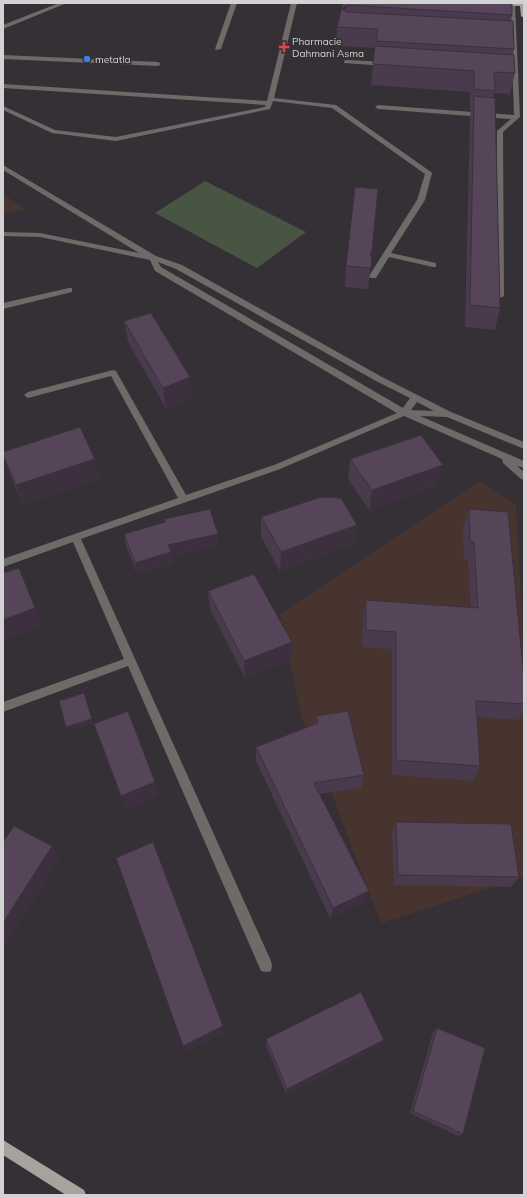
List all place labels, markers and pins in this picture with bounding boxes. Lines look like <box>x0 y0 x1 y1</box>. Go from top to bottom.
place label: Pharmacie Dahmani Asma <box>292 35 364 60</box>
marker: Pharmacie Dahmani Asma <box>279 42 289 52</box>
place label: metatla <box>95 53 131 66</box>
marker: metatla <box>82 54 92 64</box>

